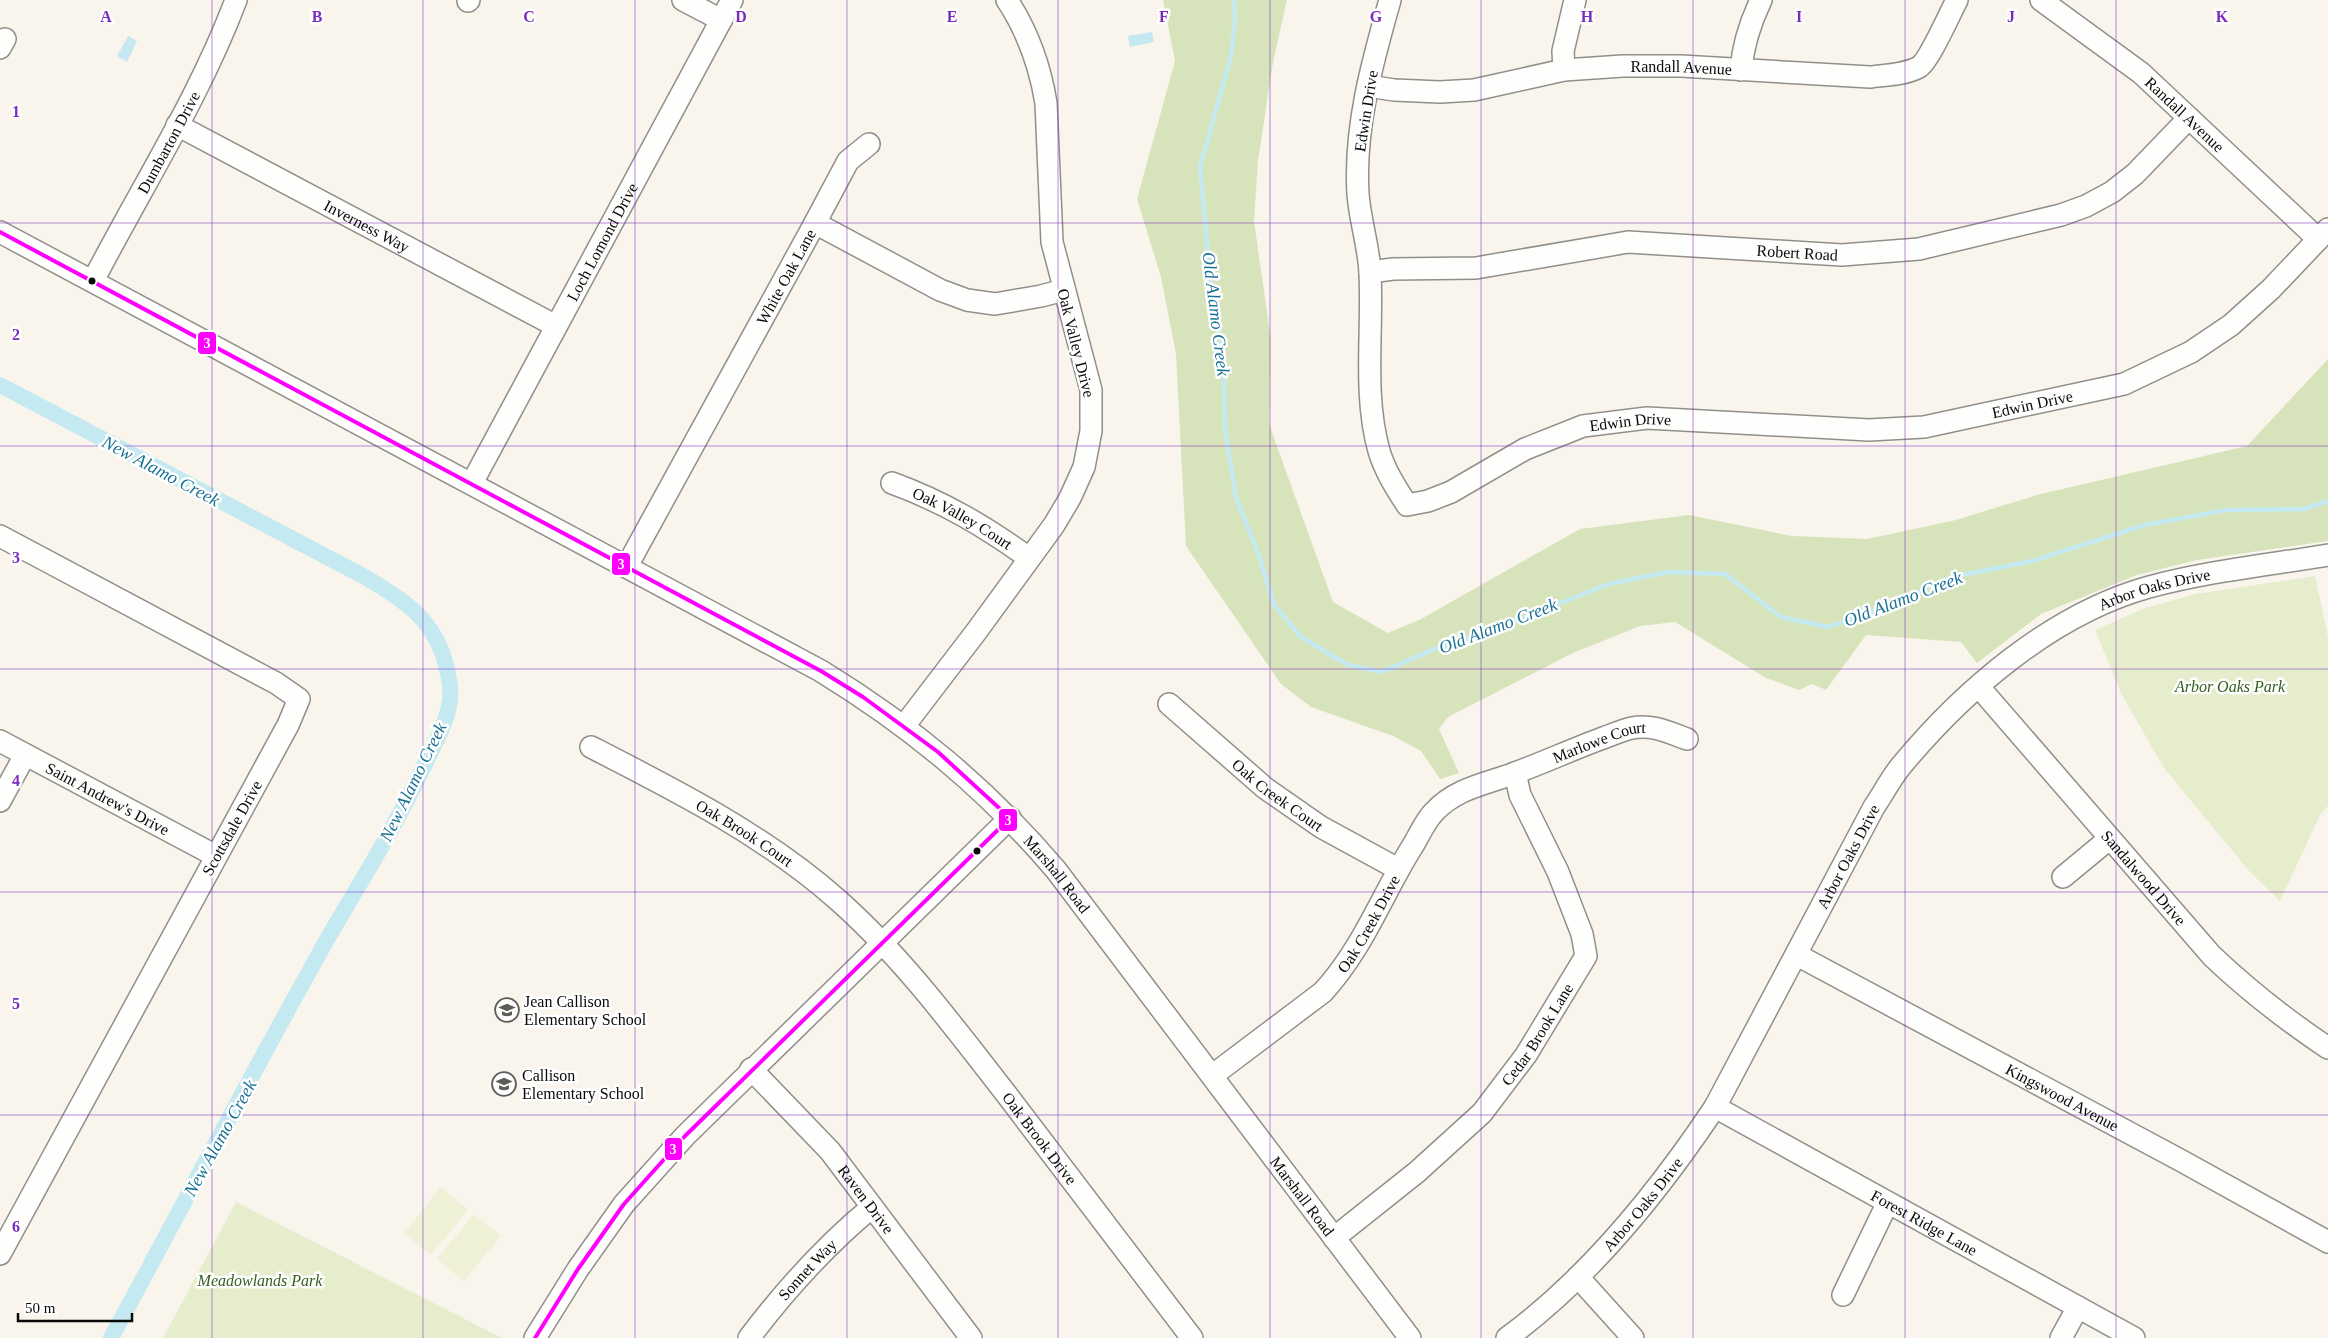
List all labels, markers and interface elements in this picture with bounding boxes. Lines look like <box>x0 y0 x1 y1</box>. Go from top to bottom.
text: A <box>100 8 112 25</box>
text: B <box>312 8 323 25</box>
text: C <box>523 8 535 25</box>
text: D <box>735 8 747 25</box>
text: E <box>947 8 957 25</box>
text: F <box>1159 8 1169 25</box>
text: G <box>1370 8 1383 25</box>
text: H <box>1581 8 1594 25</box>
text: I <box>1796 8 1802 25</box>
text: J <box>2007 8 2015 25</box>
text: K <box>2216 8 2229 25</box>
street label: Randall Avenue <box>1631 57 1732 77</box>
street label: Edwin Drive <box>1351 69 1381 153</box>
street label: Randall Avenue <box>2142 73 2228 155</box>
street label: Dumbarton Drive <box>134 88 203 196</box>
text: 1 <box>12 103 20 120</box>
street label: Loch Lomond Drive <box>563 180 641 304</box>
street label: Inverness Way <box>321 196 412 256</box>
street label: White Oak Lane <box>753 226 818 327</box>
street label: Robert Road <box>1756 241 1838 263</box>
water label: Old Alamo Creek <box>1198 251 1234 378</box>
unlabelled marker <box>87 276 97 286</box>
street label: Oak Valley Drive <box>1053 287 1098 399</box>
text: 2 <box>12 326 20 343</box>
line badge: 3 <box>197 331 217 355</box>
text: 3 <box>204 336 211 351</box>
street label: Edwin Drive <box>1990 387 2074 421</box>
street label: Edwin Drive <box>1588 409 1672 434</box>
water label: New Alamo Creek <box>98 431 224 511</box>
street label: Oak Valley Court <box>910 484 1016 553</box>
text: 3 <box>12 549 20 566</box>
line badge: 3 <box>611 552 631 576</box>
text: 3 <box>618 557 625 572</box>
street label: Arbor Oaks Drive <box>2096 565 2212 613</box>
water label: Old Alamo Creek <box>1841 567 1966 631</box>
water label: Old Alamo Creek <box>1436 594 1561 658</box>
park label: Arbor Oaks Park <box>2174 678 2286 695</box>
water label: New Alamo Creek <box>375 718 451 846</box>
street label: Marlowe Court <box>1550 718 1647 766</box>
street label: Oak Creek Court <box>1229 755 1327 835</box>
street label: Saint Andrew's Drive <box>43 759 172 838</box>
text: 4 <box>12 772 20 789</box>
street label: Scottsdale Drive <box>199 777 265 879</box>
street label: Oak Brook Court <box>693 796 797 870</box>
street label: Arbor Oaks Drive <box>1813 801 1882 911</box>
line badge: 3 <box>998 808 1018 832</box>
text: 3 <box>1005 813 1012 828</box>
street label: Sandalwood Drive <box>2098 827 2190 928</box>
street label: Marshall Road <box>1021 832 1094 916</box>
unlabelled marker <box>972 846 982 856</box>
street label: Oak Creek Drive <box>1334 872 1403 976</box>
street label: Cedar Brook Lane <box>1498 980 1576 1089</box>
place label: Jean Callison Elementary School <box>524 993 647 1029</box>
text: 5 <box>12 995 20 1012</box>
school or university icon: Jean Callison Elementary School <box>494 997 520 1023</box>
street label: Kingswood Avenue <box>2003 1060 2122 1134</box>
place label: Callison Elementary School <box>522 1067 645 1103</box>
school or university icon: Callison Elementary School <box>491 1071 517 1097</box>
water label: New Alamo Creek <box>179 1075 261 1201</box>
street label: Oak Brook Drive <box>999 1089 1080 1187</box>
line badge: 3 <box>664 1137 683 1161</box>
text: 3 <box>670 1142 677 1157</box>
street label: Marshall Road <box>1267 1153 1338 1239</box>
street label: Arbor Oaks Drive <box>1599 1154 1685 1254</box>
street label: Raven Drive <box>835 1161 897 1237</box>
street label: Forest Ridge Lane <box>1868 1186 1980 1258</box>
text: 6 <box>12 1218 20 1235</box>
street label: Sonnet Way <box>775 1235 840 1303</box>
park label: Meadowlands Park <box>197 1272 323 1289</box>
scale bar <box>18 1290 131 1322</box>
text: 50 m <box>25 1300 56 1316</box>

